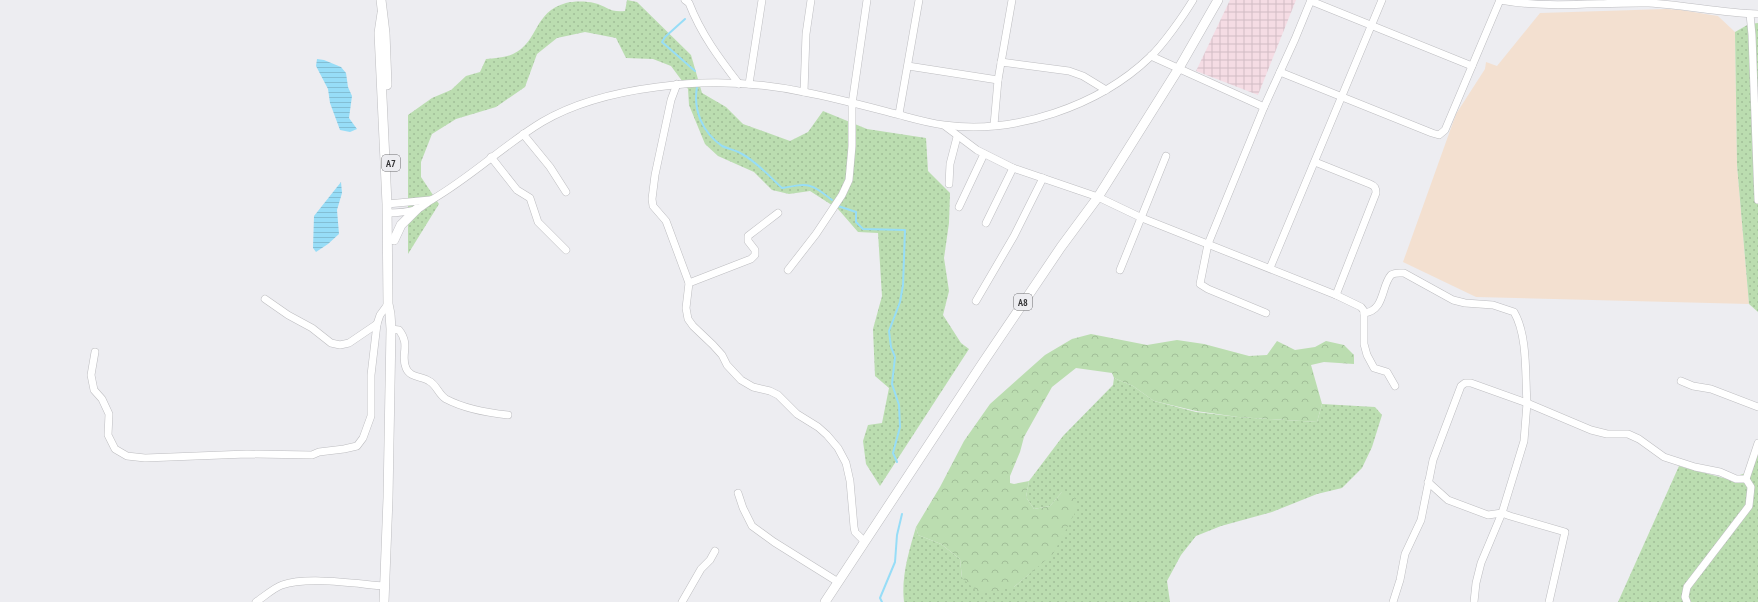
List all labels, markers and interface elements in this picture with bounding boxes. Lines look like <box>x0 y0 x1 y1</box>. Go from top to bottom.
road number: A7 <box>382 155 400 171</box>
road number: A8 <box>1014 294 1032 310</box>

